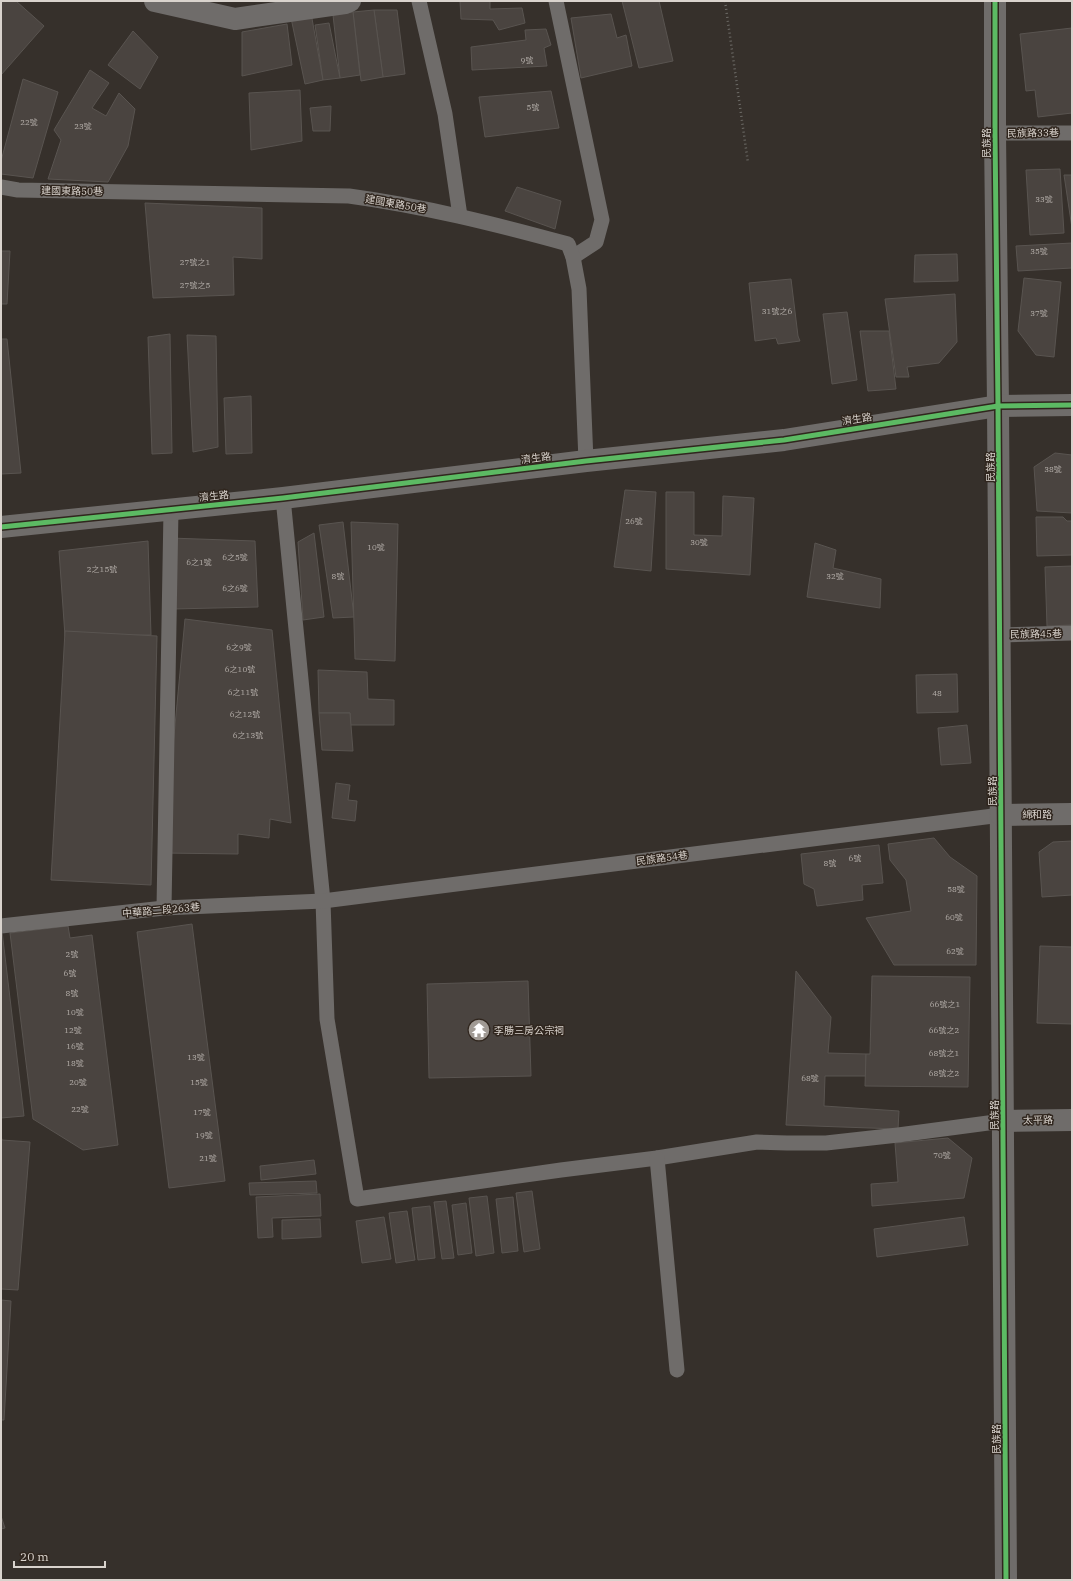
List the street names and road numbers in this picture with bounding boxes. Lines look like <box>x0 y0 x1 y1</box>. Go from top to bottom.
street label: 民族路33巷 <box>1007 126 1059 140</box>
street label: 民族路 <box>980 128 993 158</box>
street label: 建國東路50巷 <box>41 184 103 198</box>
street label: 建國東路50巷 <box>364 192 428 216</box>
street label: 濟生路 <box>841 410 873 428</box>
street label: 濟生路 <box>520 450 552 466</box>
street label: 民族路 <box>984 452 997 482</box>
street label: 濟生路 <box>198 488 230 504</box>
street label: 民族路45巷 <box>1010 627 1062 641</box>
street label: 民族路 <box>986 776 999 806</box>
street label: 綿和路 <box>1022 808 1052 821</box>
street label: 民族路54巷 <box>635 848 689 868</box>
street label: 中華路二段263巷 <box>122 900 200 920</box>
street label: 民族路 <box>988 1100 1001 1130</box>
street label: 太平路 <box>1023 1113 1053 1127</box>
street label: 民族路 <box>990 1424 1003 1454</box>

